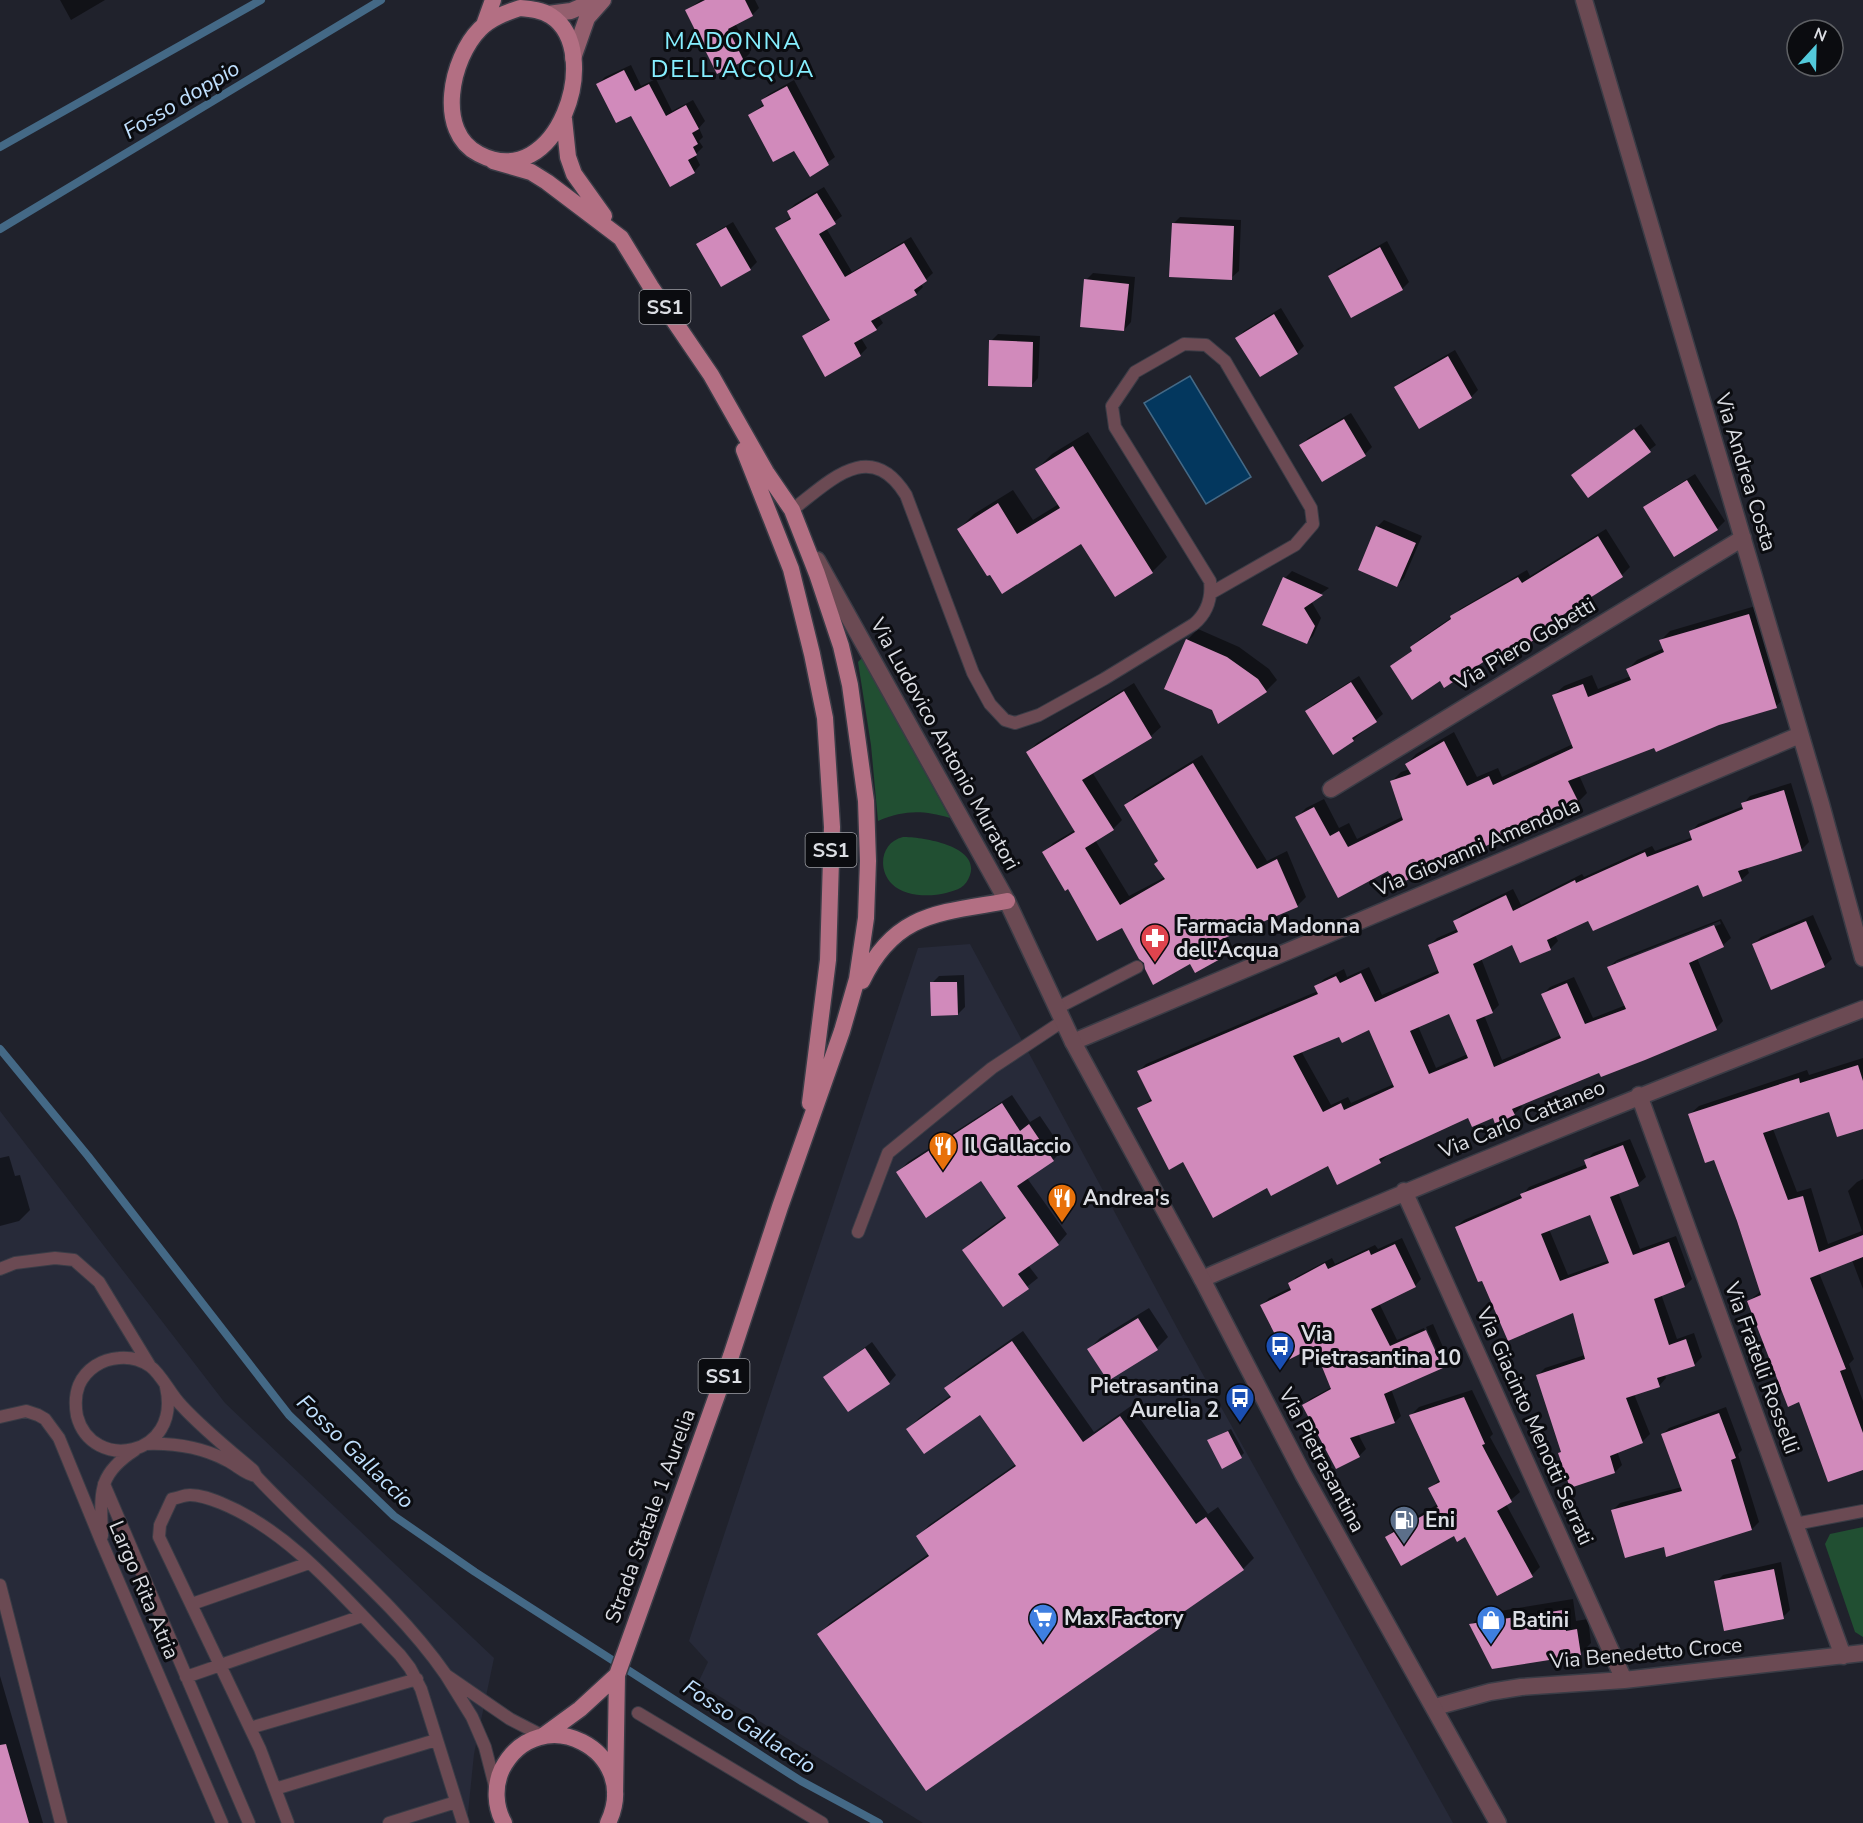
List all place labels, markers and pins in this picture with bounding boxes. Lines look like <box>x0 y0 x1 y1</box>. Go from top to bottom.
place label: Farmacia Madonna dell'Acqua <box>1176 912 1360 964</box>
pharmacy icon: Farmacia Madonna dell'Acqua <box>1139 922 1171 964</box>
restaurant icon: Il Gallaccio <box>927 1130 959 1172</box>
place label: Il Gallaccio <box>964 1132 1071 1160</box>
restaurant icon: Andrea's <box>1046 1182 1078 1224</box>
place label: Andrea's <box>1083 1184 1170 1212</box>
place label: Via Pietrasantina 10 <box>1300 1320 1461 1372</box>
bus stop icon: Via Pietrasantina 10 <box>1264 1330 1296 1372</box>
place label: Pietrasantina Aurelia 2 <box>1090 1372 1219 1424</box>
bus stop icon: Pietrasantina Aurelia 2 <box>1224 1382 1256 1424</box>
fuel station icon: Eni <box>1388 1504 1420 1546</box>
place label: Eni <box>1425 1506 1455 1534</box>
supermarket icon: Max Factory <box>1027 1602 1059 1644</box>
place label: Max Factory <box>1064 1604 1185 1632</box>
shop icon: Batini <box>1475 1604 1507 1646</box>
place label: Batini <box>1512 1606 1569 1634</box>

